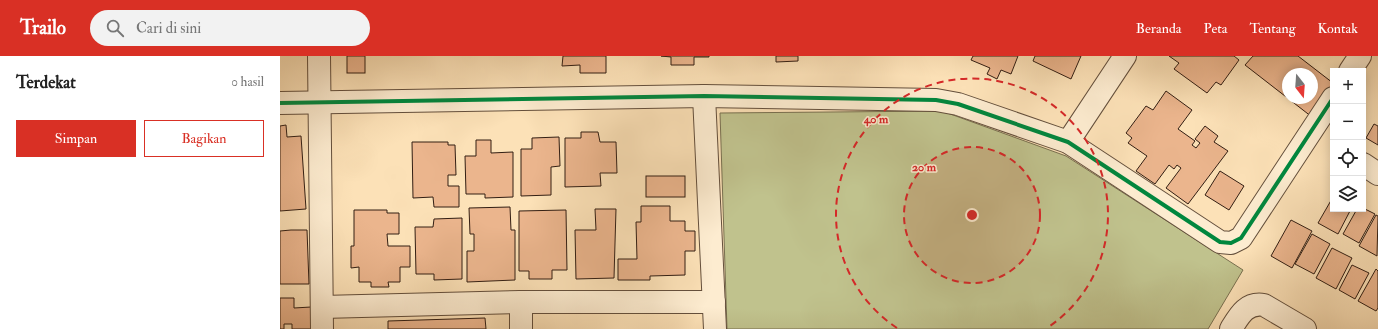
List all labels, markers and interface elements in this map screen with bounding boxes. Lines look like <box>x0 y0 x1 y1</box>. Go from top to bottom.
search box <box>90 10 370 46</box>
text: Trailo <box>20 16 66 40</box>
icon: search <box>104 17 126 39</box>
text: Cari di sini <box>136 19 201 38</box>
text: Beranda <box>1136 20 1182 37</box>
text: Peta <box>1204 20 1228 37</box>
text: Tentang <box>1250 20 1296 37</box>
text: Kontak <box>1318 20 1358 37</box>
north arrow <box>1282 68 1318 104</box>
map controls <box>1330 68 1366 212</box>
button: + <box>1330 68 1366 104</box>
text: Terdekat <box>16 72 76 93</box>
text: 0 hasil <box>231 74 264 90</box>
button: − <box>1330 104 1366 140</box>
text: 40 m <box>863 112 889 127</box>
button: Simpan <box>16 120 136 157</box>
button: Bagikan <box>144 120 264 157</box>
button: locate <box>1330 140 1366 176</box>
text: 20 m <box>912 160 937 175</box>
button: layers <box>1330 176 1366 212</box>
centre of rings <box>965 208 979 222</box>

